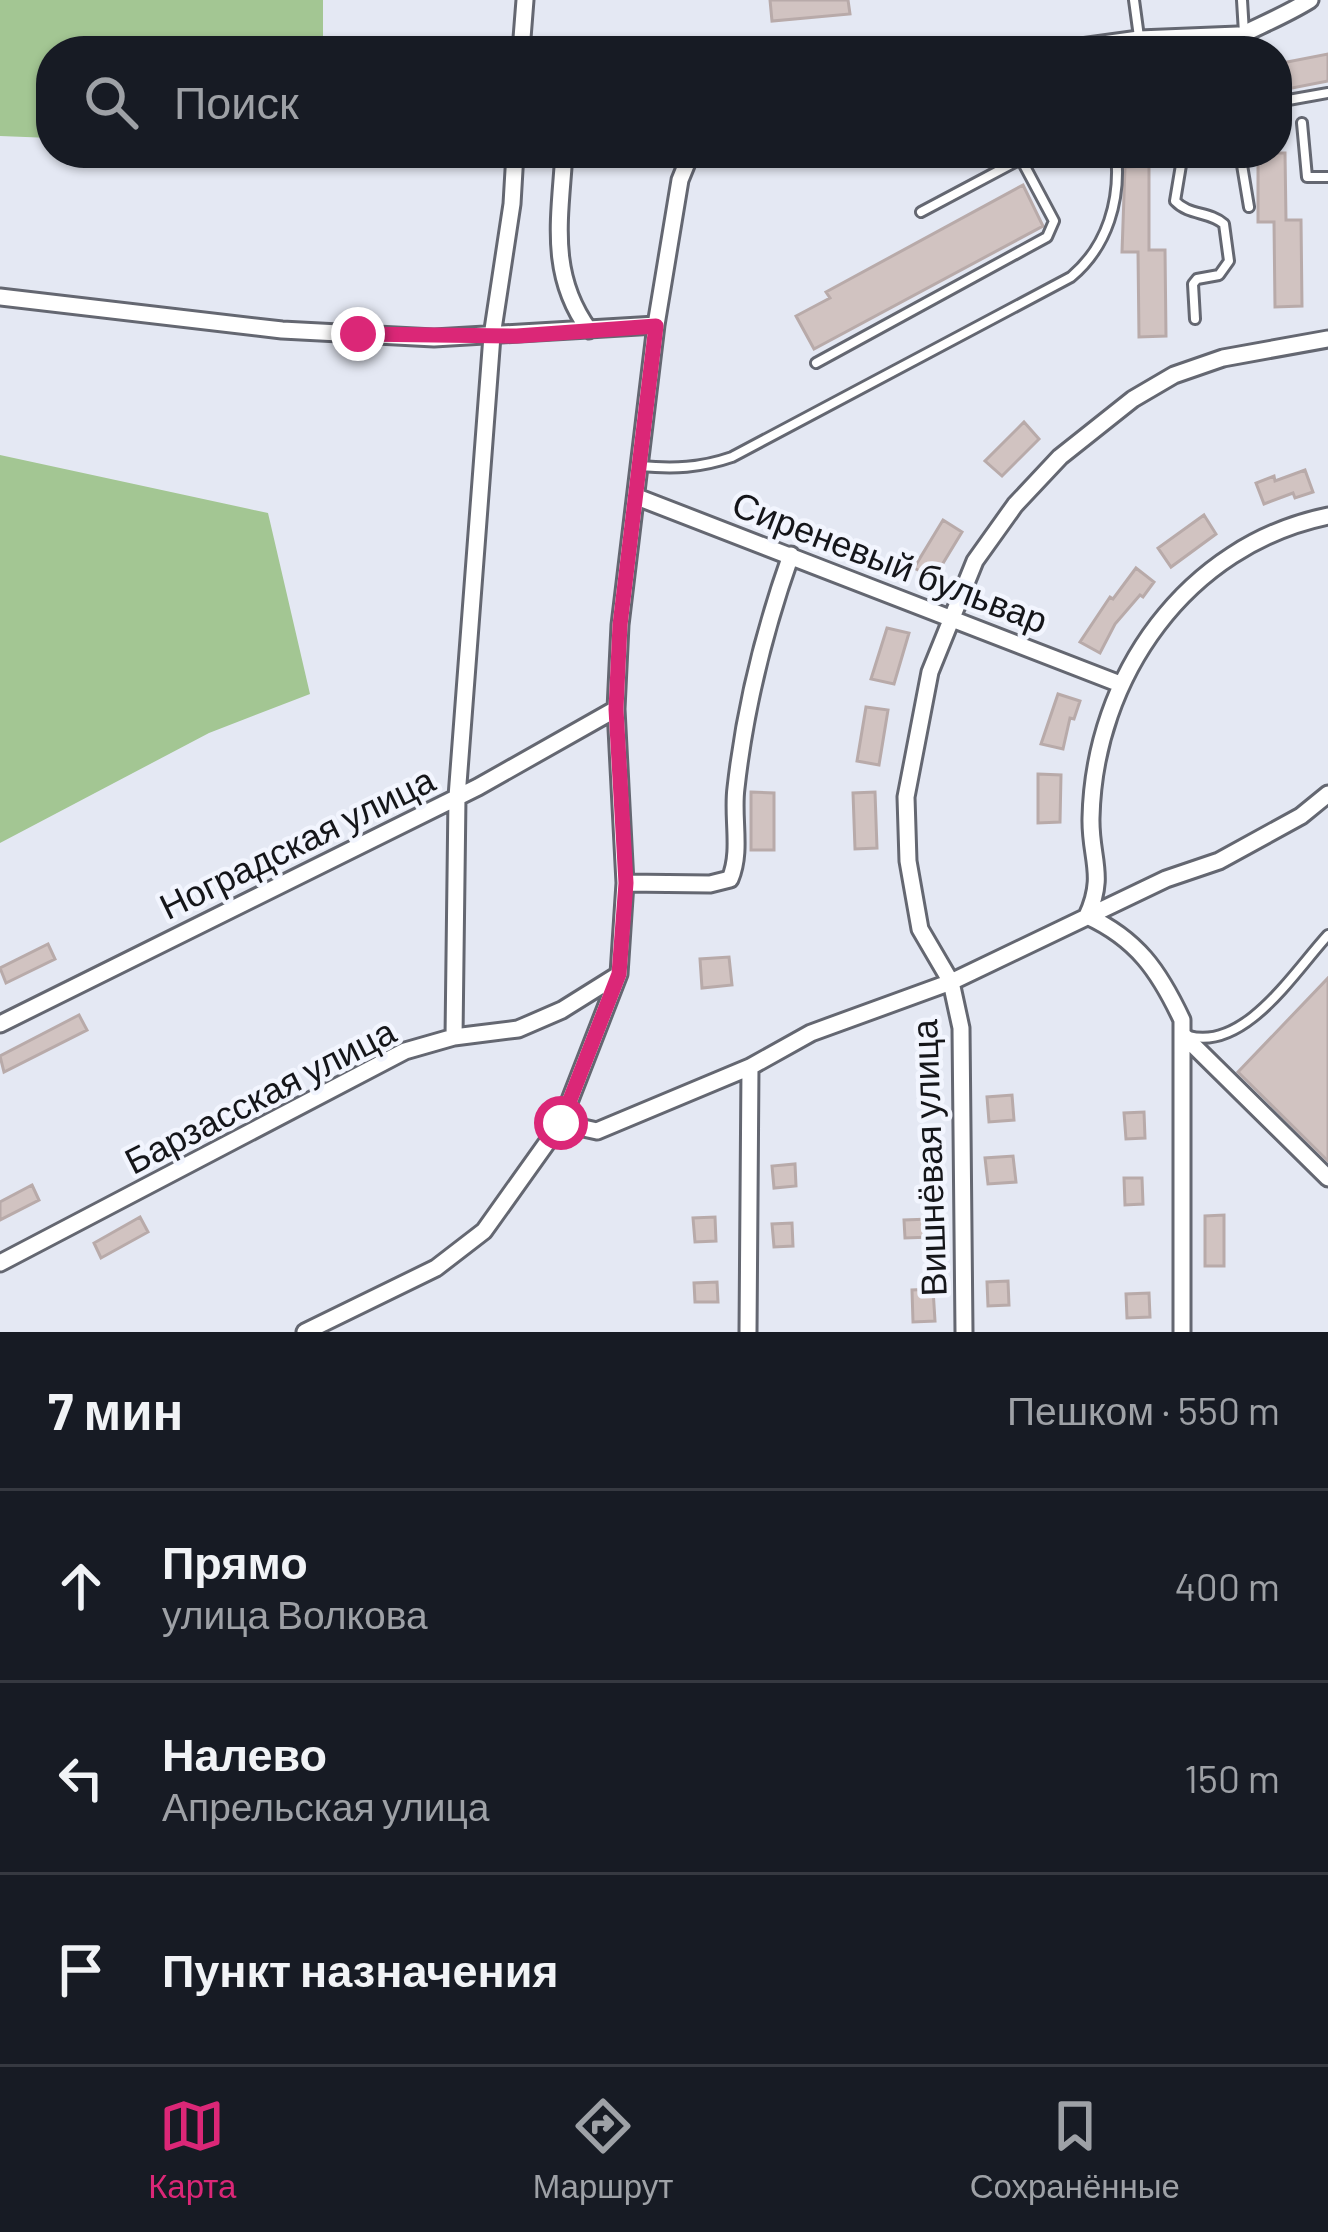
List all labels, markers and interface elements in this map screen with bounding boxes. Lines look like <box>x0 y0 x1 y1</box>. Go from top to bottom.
search box <box>36 36 1292 168</box>
icon: search <box>78 69 144 135</box>
text: Поиск <box>174 74 299 128</box>
route end <box>331 307 385 361</box>
street label: Сиреневый бульвар <box>727 481 1054 641</box>
street label: Ноградская улица <box>152 756 442 928</box>
street label: Барзасская улица <box>117 1007 403 1182</box>
street label: Вишнёвая улица <box>901 1018 955 1297</box>
route start <box>534 1096 588 1150</box>
text: 7 мин <box>48 1379 183 1440</box>
text: Пешком · 550 m <box>1007 1386 1280 1433</box>
text: Прямо <box>162 1534 308 1588</box>
icon: ahead <box>48 1553 114 1619</box>
text: 400 m <box>1174 1562 1280 1609</box>
text: улица Волкова <box>162 1590 428 1637</box>
text: Налево <box>162 1726 327 1780</box>
icon: left <box>48 1745 114 1811</box>
text: 150 m <box>1184 1754 1280 1801</box>
text: Апрельская улица <box>162 1782 490 1829</box>
icon: arrive <box>48 1937 114 2003</box>
text: Пункт назначения <box>162 1942 559 1996</box>
tab: Карта <box>148 2093 236 2206</box>
tab: Маршрут <box>533 2093 673 2206</box>
tab: Сохранённые <box>970 2093 1180 2206</box>

